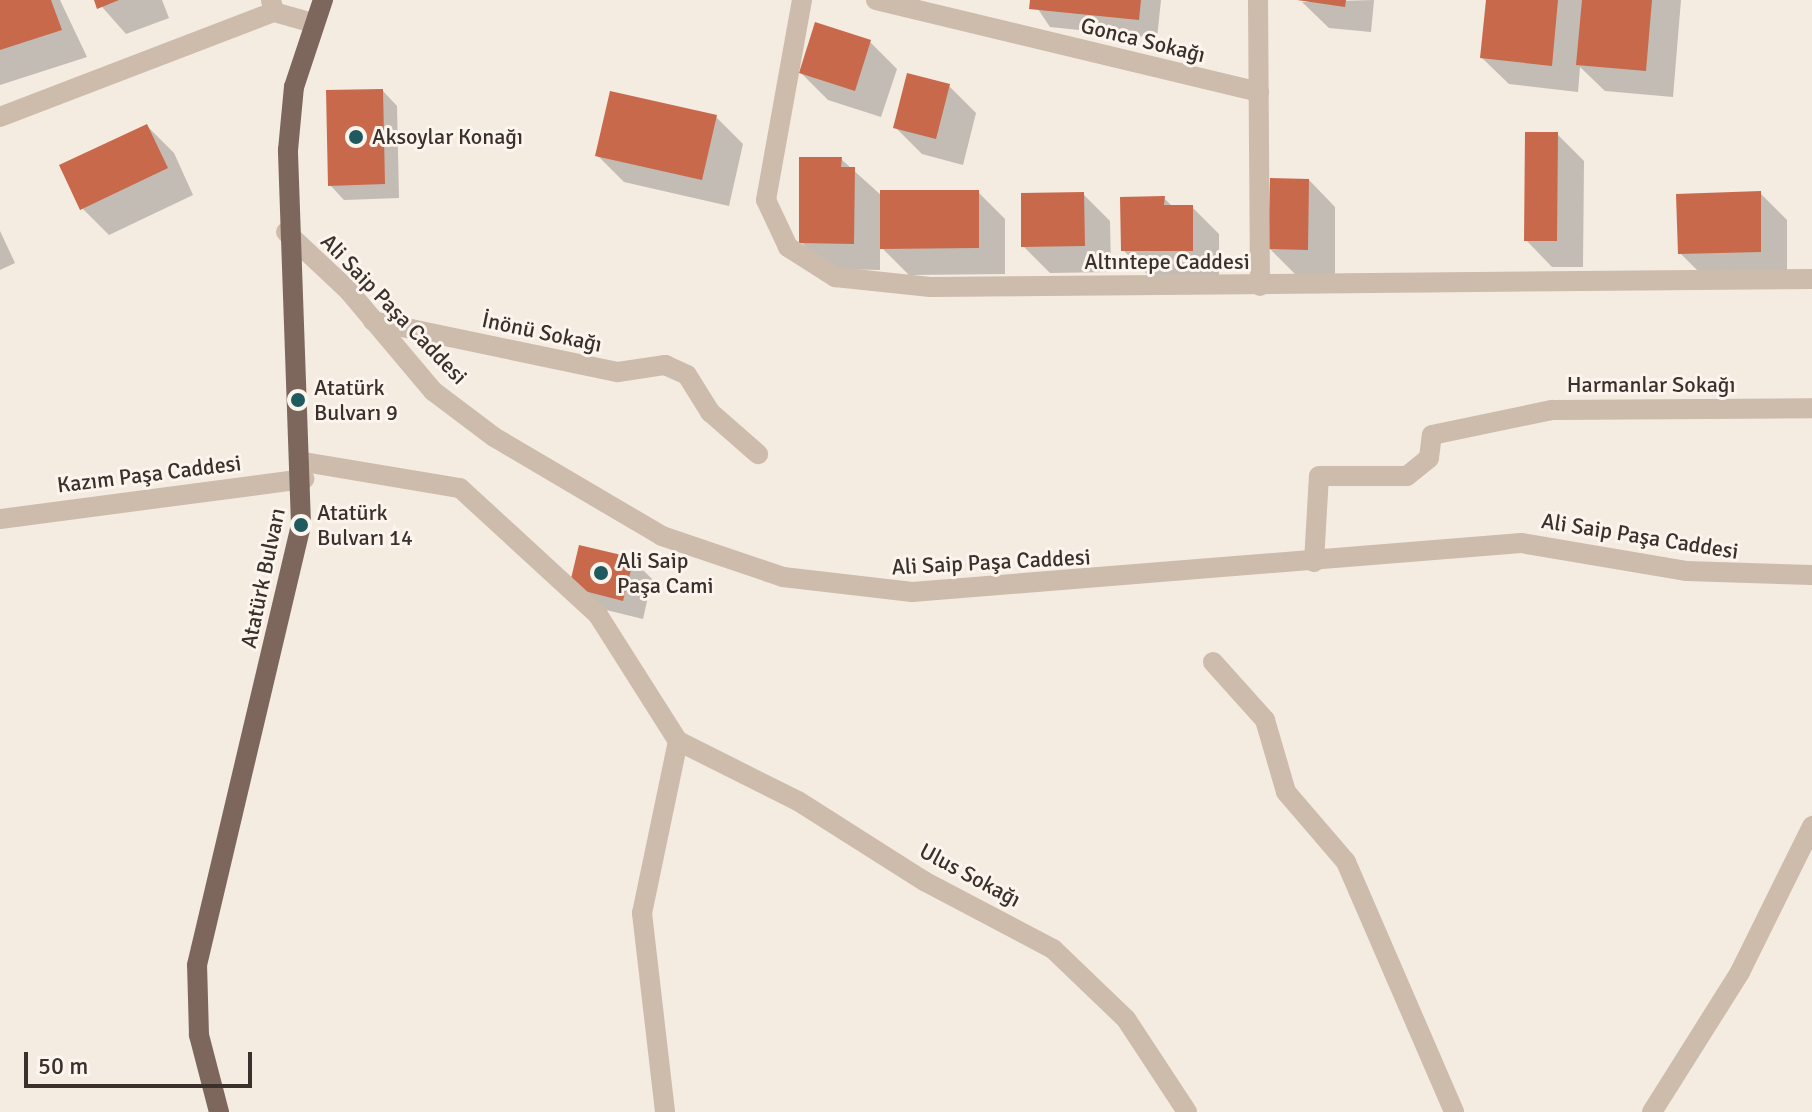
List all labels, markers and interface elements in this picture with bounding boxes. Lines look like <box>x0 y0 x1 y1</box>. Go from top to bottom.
street label: Gonca Sokağı <box>1078 12 1208 68</box>
place label: Aksoylar Konağı <box>372 124 523 150</box>
marker: Aksoylar Konağı <box>347 128 365 146</box>
street label: Ali Saip Paşa Caddesi <box>315 228 473 390</box>
street label: Altıntepe Caddesi <box>1084 249 1250 275</box>
street label: İnönü Sokağı <box>480 306 604 358</box>
street label: Harmanlar Sokağı <box>1567 372 1735 398</box>
place label: Atatürk Bulvarı 9 <box>314 374 398 426</box>
marker: Atatürk Bulvarı 9 <box>289 391 307 409</box>
street label: Kazım Paşa Caddesi <box>55 450 243 498</box>
place label: Atatürk Bulvarı 14 <box>317 499 413 550</box>
street label: Atatürk Bulvarı <box>235 506 291 650</box>
street label: Ali Saip Paşa Caddesi <box>1540 507 1740 565</box>
marker: Atatürk Bulvarı 14 <box>292 516 310 534</box>
street label: Ali Saip Paşa Caddesi <box>891 544 1091 580</box>
place label: Ali Saip Paşa Cami <box>617 547 714 598</box>
marker: Ali Saip Paşa Cami <box>592 564 610 582</box>
street label: Ulus Sokağı <box>915 837 1025 913</box>
scale bar <box>28 1036 256 1086</box>
text: 50 m <box>38 1051 88 1081</box>

